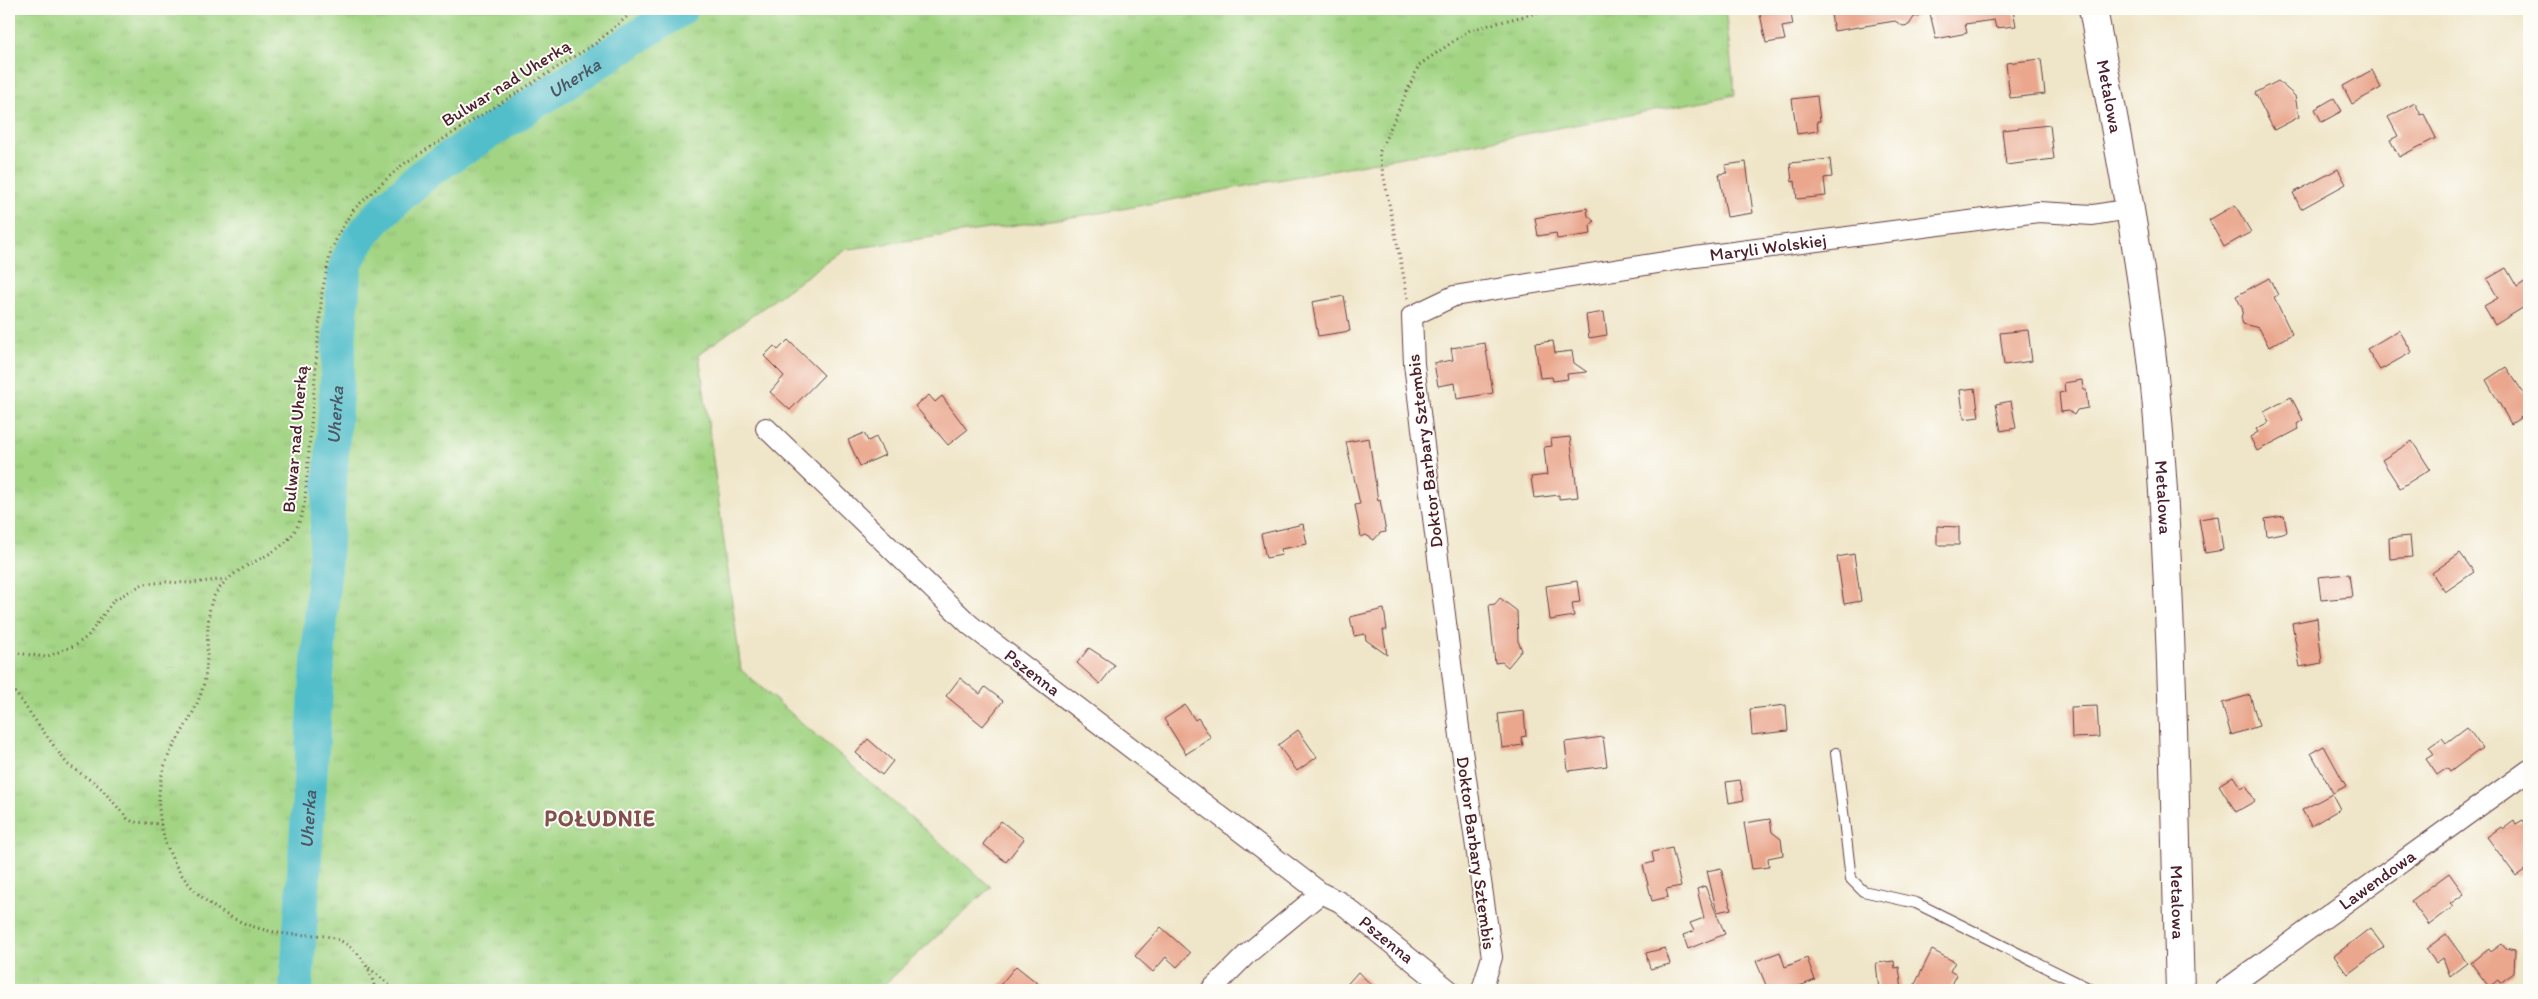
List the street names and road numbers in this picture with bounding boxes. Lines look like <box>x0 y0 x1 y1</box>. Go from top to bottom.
street label: Bulwar nad Uherką <box>437 34 575 132</box>
street label: Metalowa <box>2092 58 2127 136</box>
street label: Maryli Wolskiej <box>1708 229 1828 266</box>
street label: Doktor Barbary Sztembis <box>1402 353 1448 549</box>
street label: Bulwar nad Uherką <box>278 364 312 514</box>
street label: Metalowa <box>2150 460 2177 536</box>
street label: Pszenna <box>1000 644 1065 701</box>
street label: Doktor Barbary Sztembis <box>1452 755 1500 951</box>
street label: Lawendowa <box>2335 844 2420 915</box>
street label: Metalowa <box>2166 865 2190 940</box>
street label: Pszenna <box>1355 911 1419 968</box>

